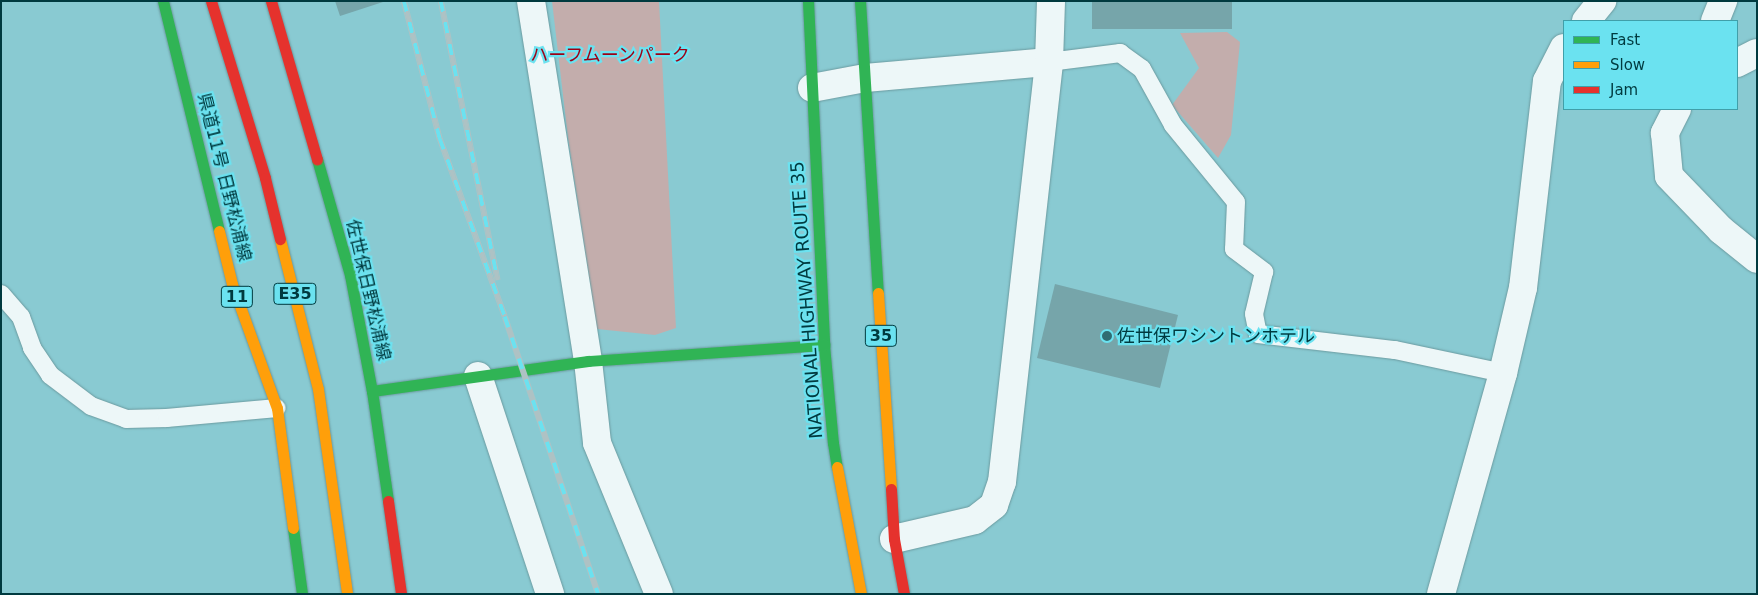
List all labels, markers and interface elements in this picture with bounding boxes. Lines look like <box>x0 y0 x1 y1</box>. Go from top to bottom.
legend <box>1563 20 1738 110</box>
text: Fast <box>1610 31 1640 49</box>
park label: ハーフムーンパーク <box>529 44 691 66</box>
text: Slow <box>1610 56 1645 74</box>
text: Jam <box>1610 81 1638 99</box>
street label: 県道11号 日野松浦線 <box>193 91 255 263</box>
street label: NATIONAL HIGHWAY ROUTE 35 <box>787 161 827 439</box>
street label: 佐世保日野松浦線 <box>341 217 395 363</box>
road number: E35 <box>272 280 318 308</box>
road number: 11 <box>221 284 253 310</box>
road number: 35 <box>865 322 897 350</box>
place label: 佐世保ワシントンホテル <box>1117 325 1315 347</box>
marker: 佐世保ワシントンホテル <box>1101 330 1113 342</box>

